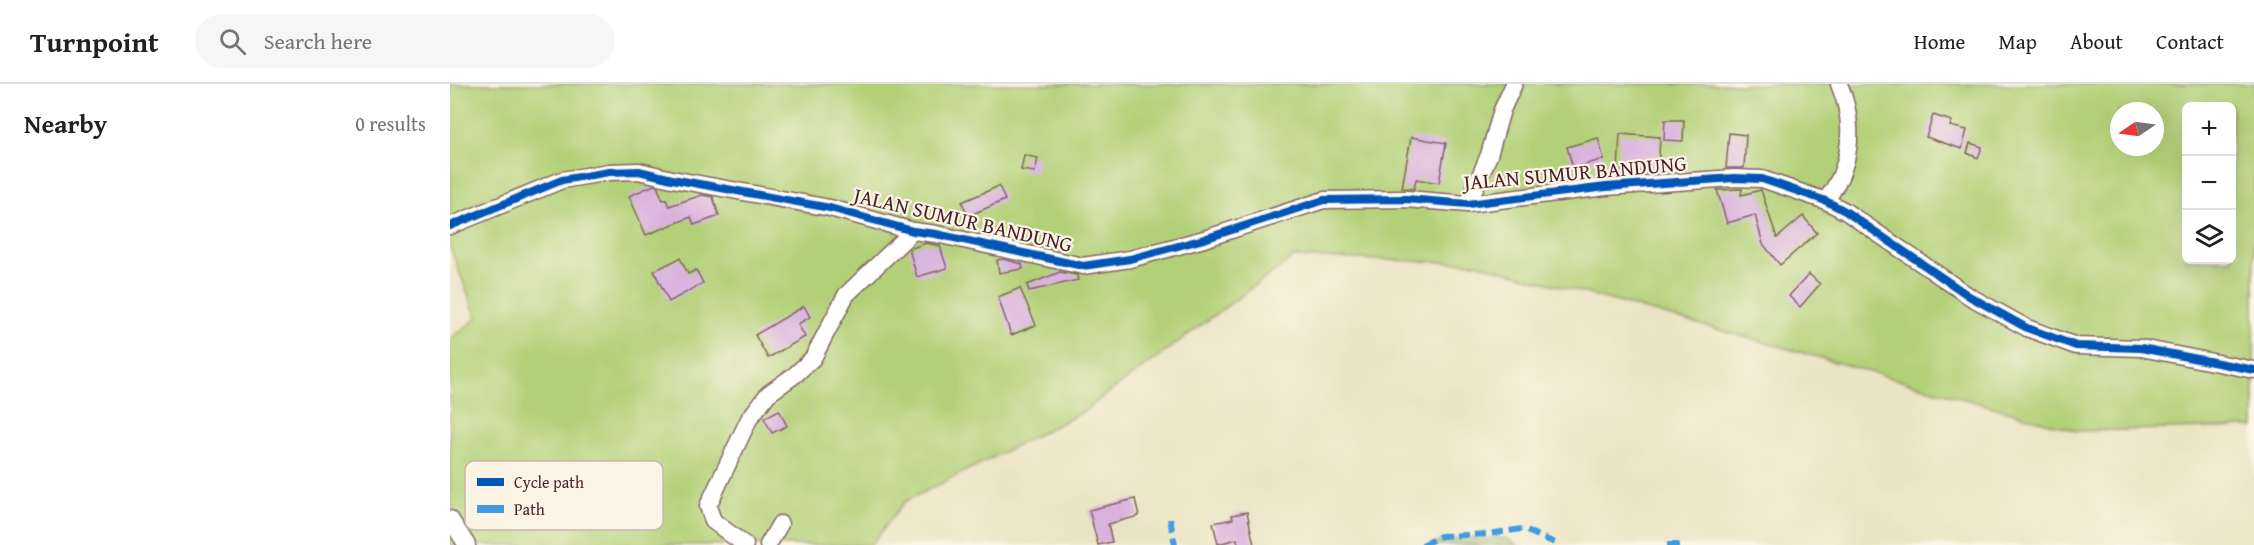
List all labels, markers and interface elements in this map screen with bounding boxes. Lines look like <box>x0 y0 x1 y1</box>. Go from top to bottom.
search box <box>195 14 615 68</box>
text: Turnpoint <box>30 21 159 62</box>
icon: search <box>216 25 249 58</box>
text: Search here <box>264 25 372 57</box>
text: Home <box>1914 26 1965 57</box>
text: Map <box>1998 26 2037 57</box>
text: About <box>2070 26 2123 57</box>
text: Contact <box>2156 26 2224 57</box>
north arrow <box>2110 102 2164 156</box>
map controls <box>2182 102 2236 264</box>
button: + <box>2182 102 2236 156</box>
text: Nearby <box>24 104 107 143</box>
text: 0 results <box>355 109 426 138</box>
street label: JALAN SUMUR BANDUNG <box>1459 147 1688 198</box>
button: − <box>2182 156 2236 210</box>
street label: JALAN SUMUR BANDUNG <box>848 179 1076 260</box>
button: layers <box>2182 210 2236 264</box>
legend <box>465 461 663 530</box>
text: Cycle path <box>514 470 584 494</box>
text: Path <box>514 497 545 521</box>

